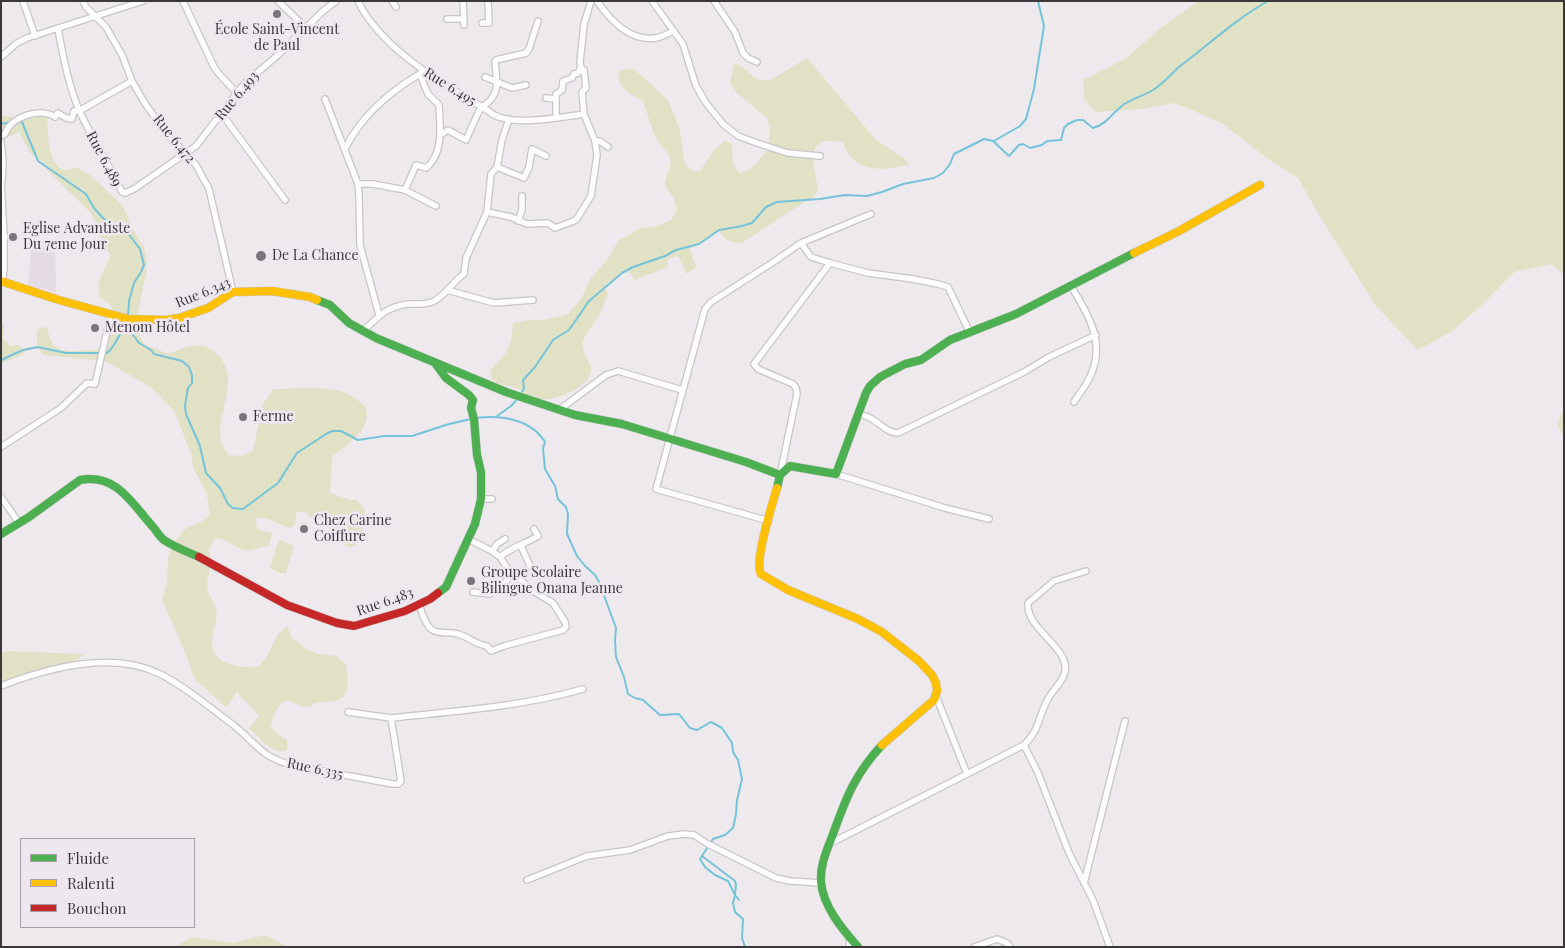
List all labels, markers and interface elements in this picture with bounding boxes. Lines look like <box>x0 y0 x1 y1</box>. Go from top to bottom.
marker: École Saint-Vincent de Paul <box>271 8 283 20</box>
place label: École Saint-Vincent de Paul <box>215 22 339 54</box>
street label: Rue 6.495 <box>421 64 479 110</box>
street label: Rue 6.493 <box>212 68 262 124</box>
street label: Rue 6.472 <box>149 111 199 167</box>
street label: Rue 6.489 <box>83 129 125 189</box>
place label: Eglise Advantiste Du 7eme Jour <box>23 221 130 253</box>
marker: Eglise Advantiste Du 7eme Jour <box>7 231 19 243</box>
place label: De La Chance <box>272 248 358 264</box>
marker: De La Chance <box>254 249 268 263</box>
street label: Rue 6.343 <box>173 274 233 312</box>
place label: Menom Hôtel <box>105 320 190 336</box>
marker: Menom Hôtel <box>89 322 101 334</box>
place label: Ferme <box>253 409 293 425</box>
marker: Ferme <box>237 411 249 423</box>
place label: Chez Carine Coiffure <box>314 513 391 546</box>
marker: Chez Carine Coiffure <box>298 523 310 535</box>
place label: Groupe Scolaire Bilingue Onana Jeanne <box>481 565 623 598</box>
marker: Groupe Scolaire Bilingue Onana Jeanne <box>465 575 477 587</box>
street label: Rue 6.483 <box>354 584 416 620</box>
street label: Rue 6.335 <box>285 755 345 783</box>
legend <box>20 838 195 928</box>
text: Fluide <box>67 848 109 868</box>
text: Ralenti <box>67 873 115 893</box>
text: Bouchon <box>67 898 127 918</box>

